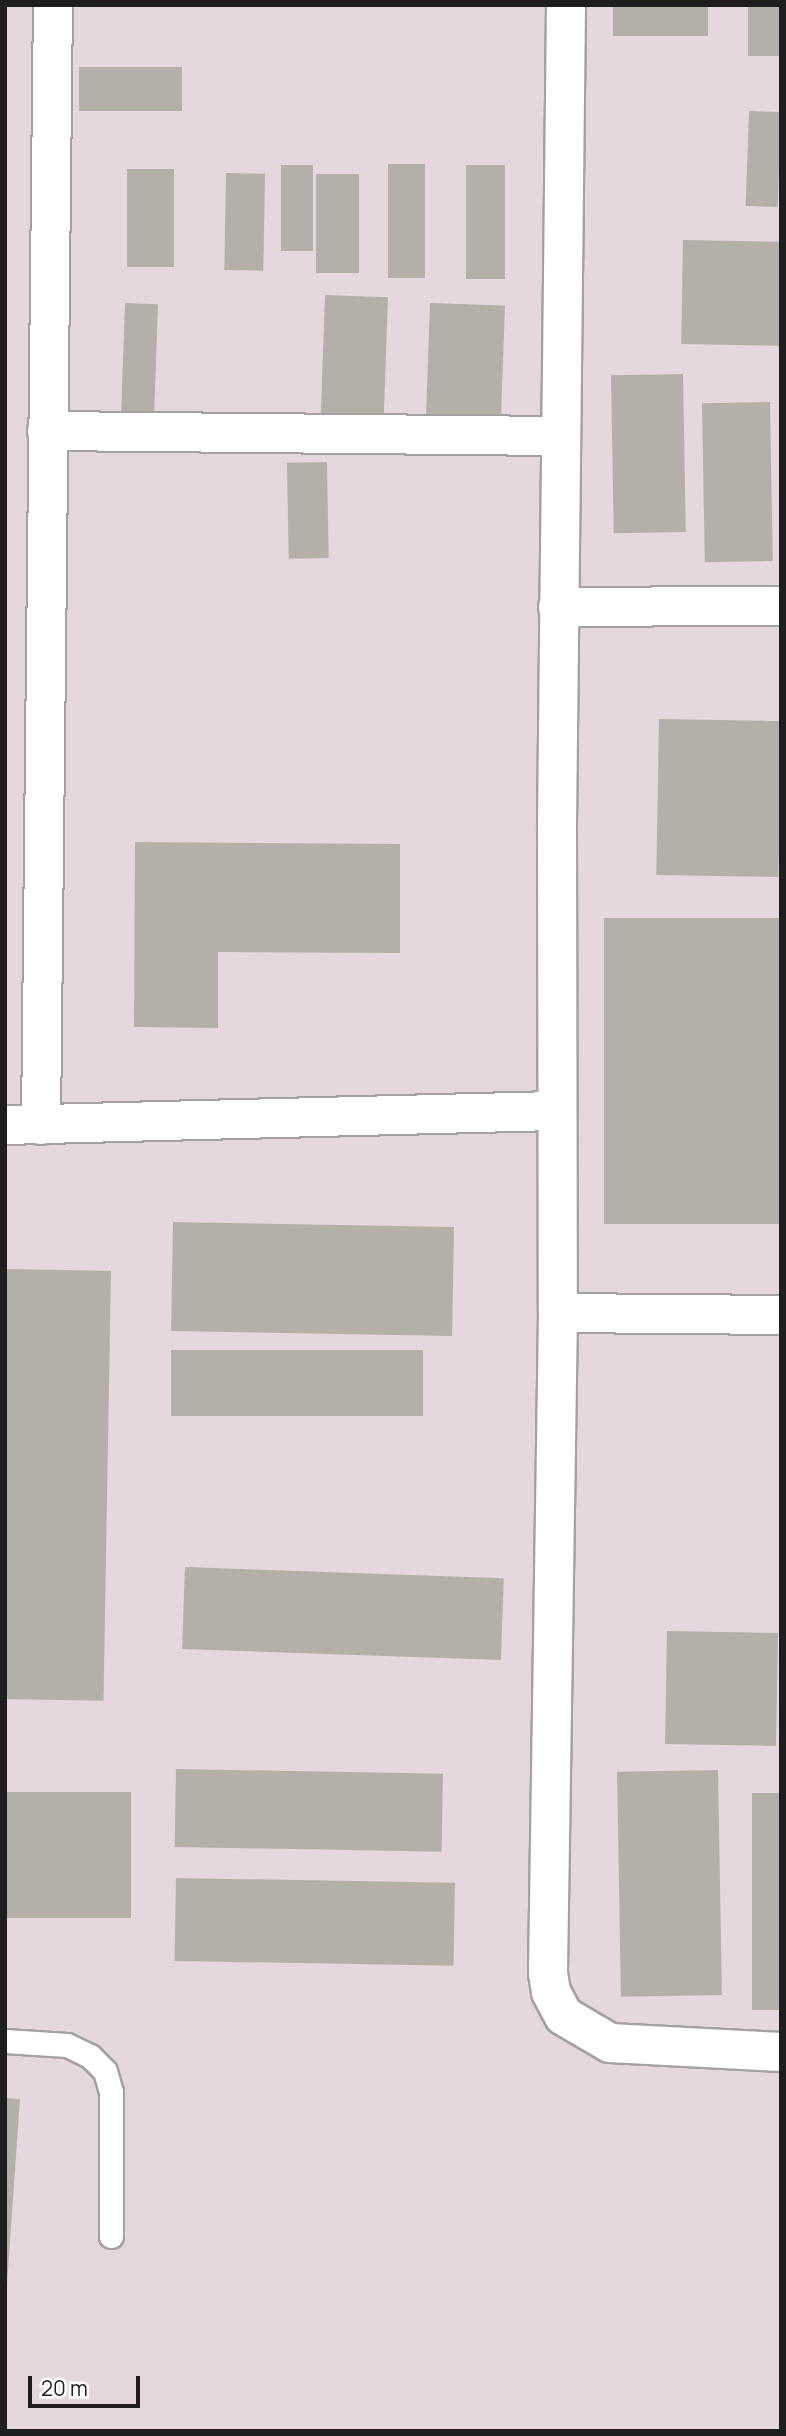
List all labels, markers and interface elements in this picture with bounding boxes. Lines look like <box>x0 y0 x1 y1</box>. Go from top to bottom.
scale bar <box>32 2362 144 2406</box>
text: 20 m <box>41 2374 88 2402</box>

